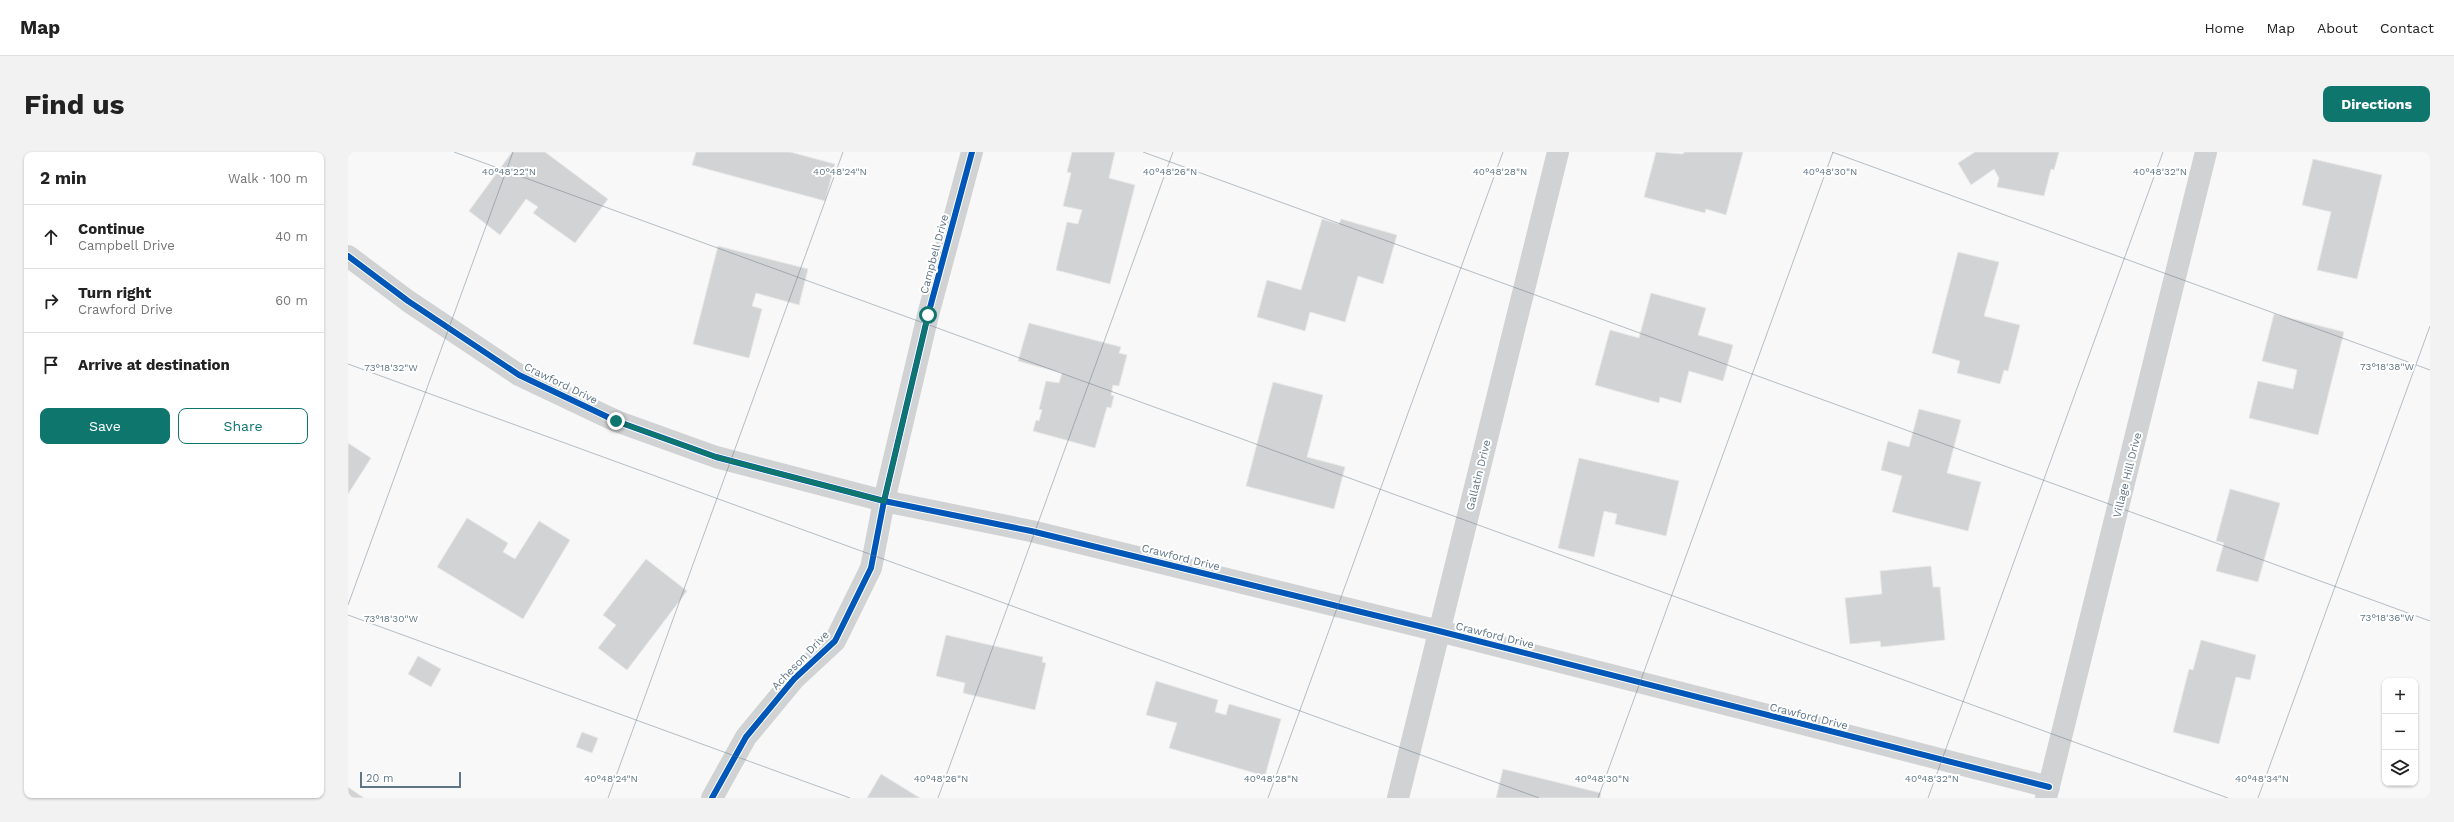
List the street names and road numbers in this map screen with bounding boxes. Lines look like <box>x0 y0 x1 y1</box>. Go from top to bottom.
street label: Campbell Drive <box>918 213 951 295</box>
street label: Crawford Drive <box>522 360 600 407</box>
street label: Village Hill Drive <box>2111 431 2144 519</box>
street label: Gallatin Drive <box>1463 438 1494 512</box>
street label: Crawford Drive <box>1140 541 1221 574</box>
street label: Crawford Drive <box>1454 619 1535 652</box>
street label: Acheson Drive <box>769 628 832 692</box>
street label: Crawford Drive <box>1768 700 1849 733</box>

